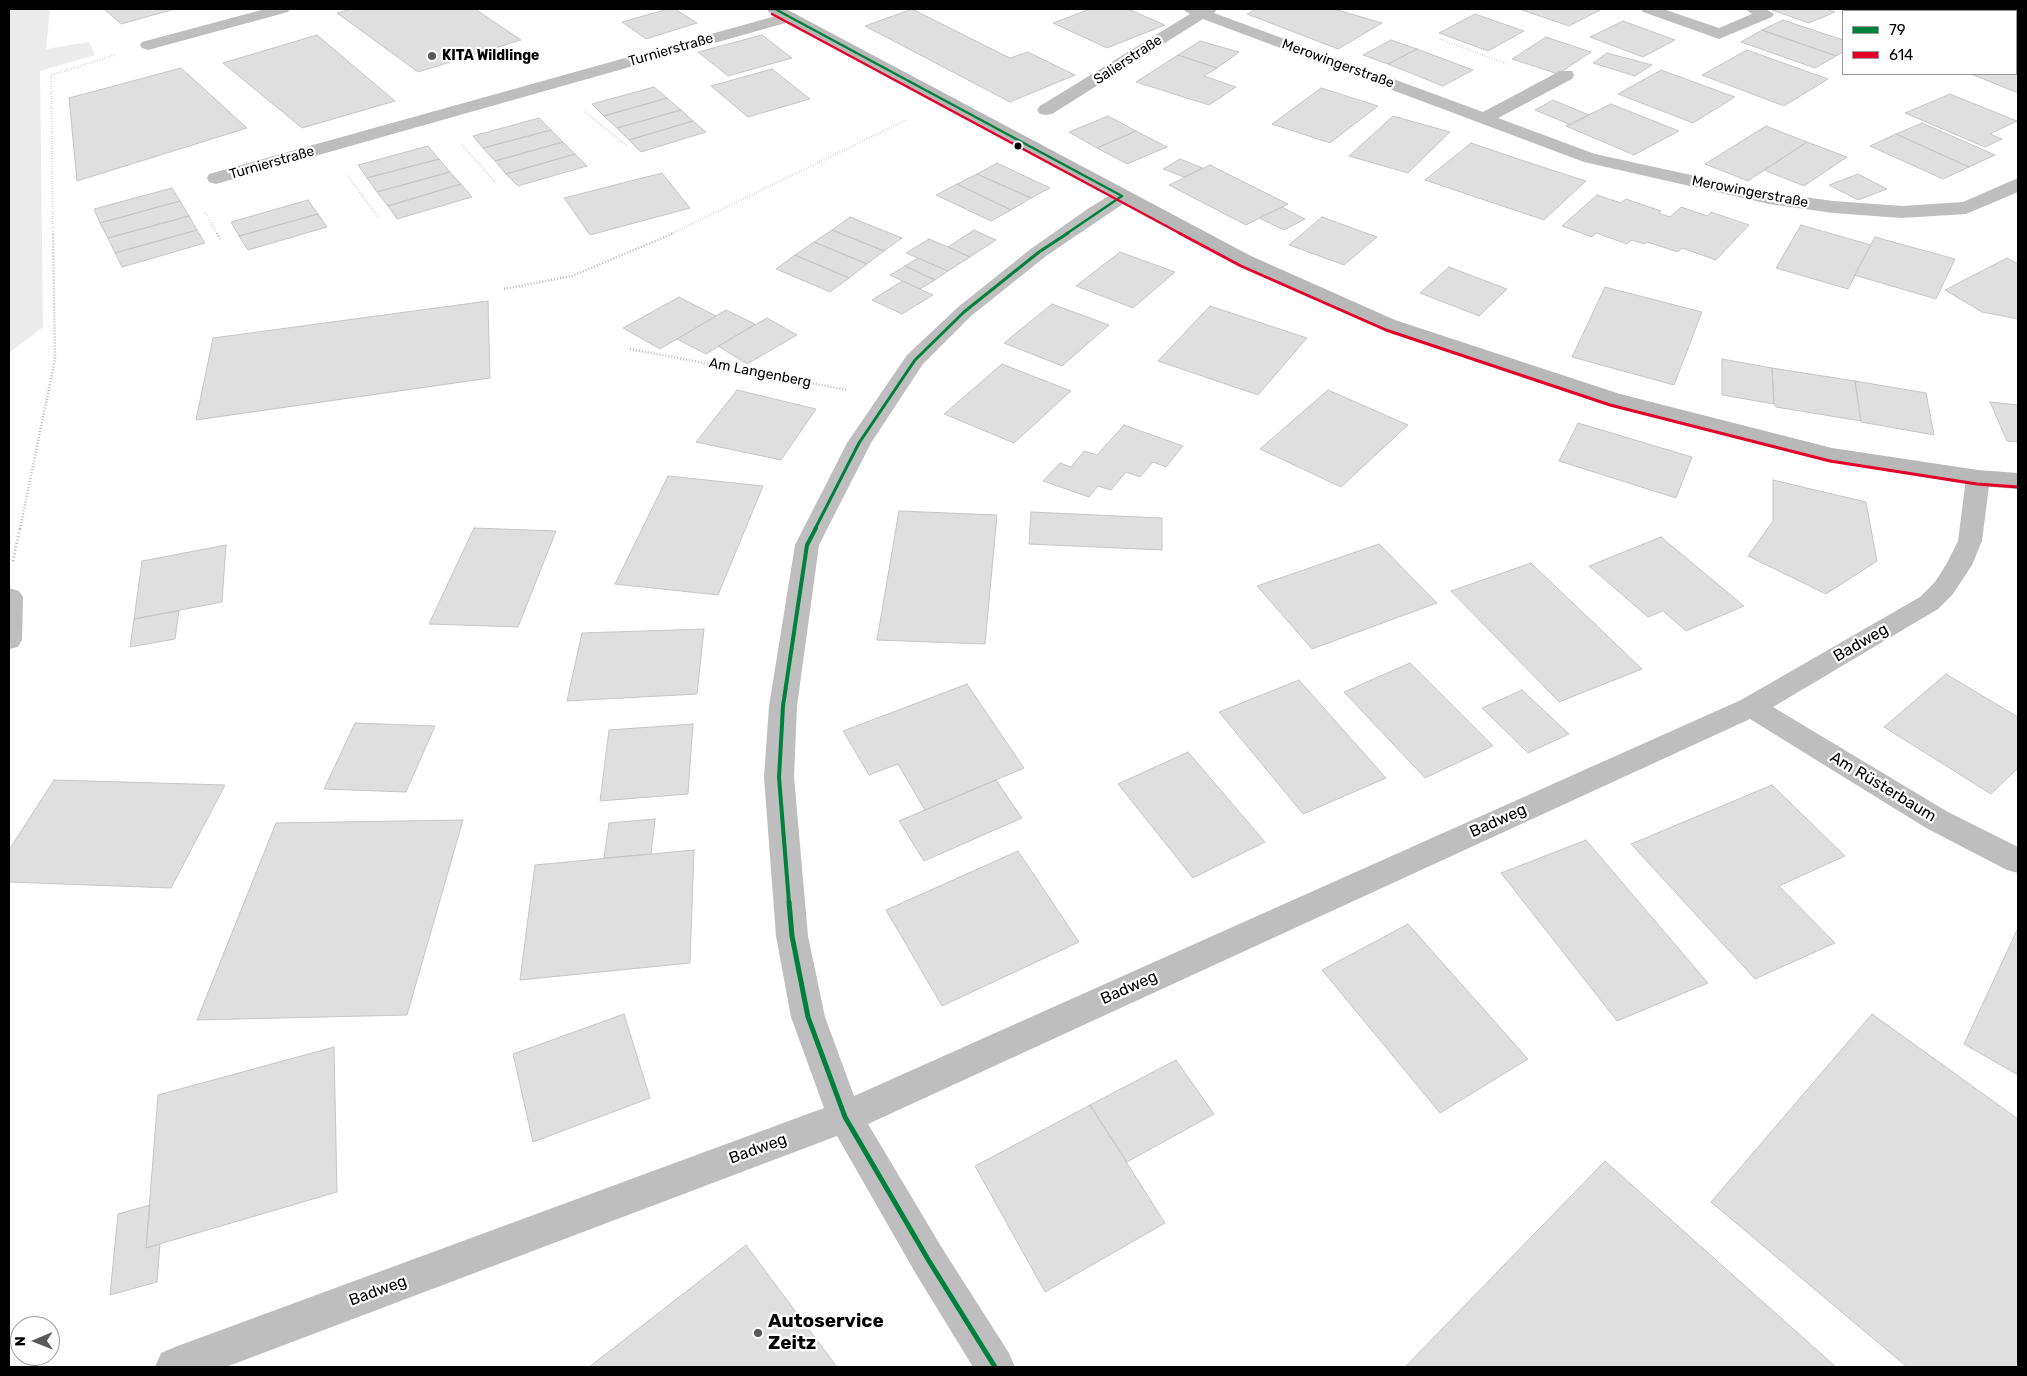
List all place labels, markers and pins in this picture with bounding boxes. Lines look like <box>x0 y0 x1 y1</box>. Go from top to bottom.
place label: KITA Wildlinge <box>442 48 539 64</box>
marker: KITA Wildlinge <box>426 50 438 62</box>
unlabelled marker <box>1013 141 1023 151</box>
place label: Autoservice Zeitz <box>768 1311 884 1355</box>
marker: Autoservice Zeitz <box>752 1327 764 1339</box>

